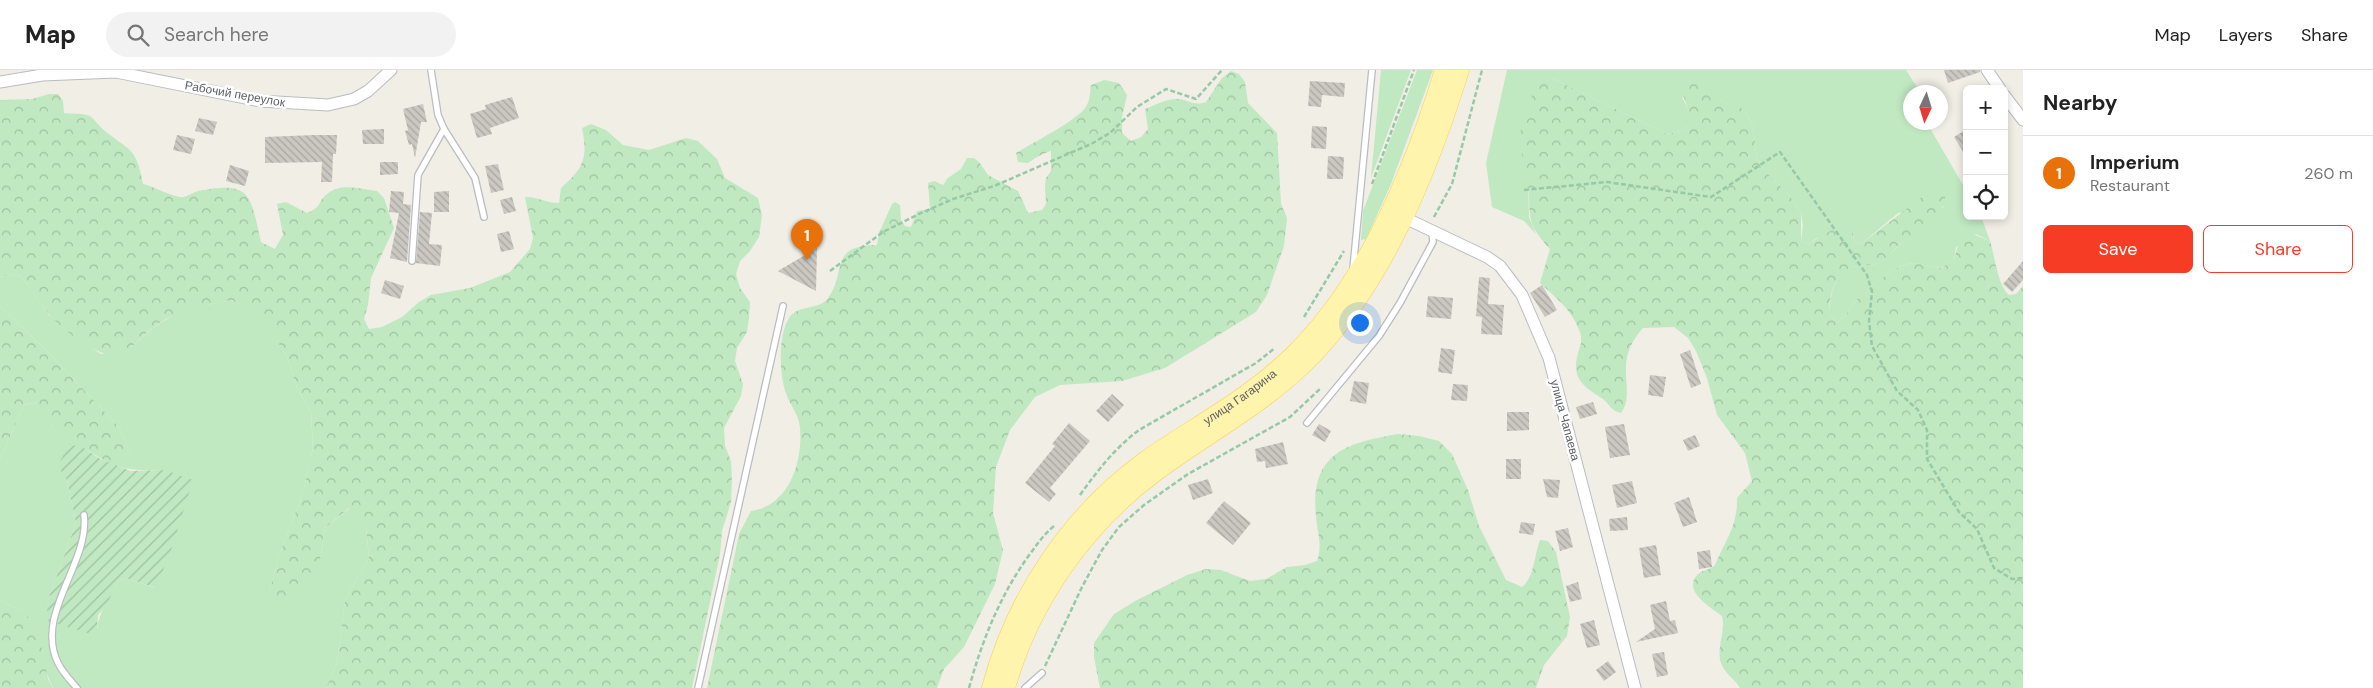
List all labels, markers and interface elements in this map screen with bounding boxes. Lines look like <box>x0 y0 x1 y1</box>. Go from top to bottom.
search box <box>106 12 456 57</box>
text: Map <box>25 19 76 50</box>
icon: search <box>124 21 152 49</box>
text: Search here <box>164 22 269 47</box>
text: Map <box>2155 23 2191 47</box>
text: Layers <box>2219 23 2273 47</box>
text: Share <box>2301 23 2348 47</box>
street label: Рабочий переулок <box>184 77 287 111</box>
north arrow <box>1903 85 1948 130</box>
map controls <box>1963 85 2008 220</box>
button: + <box>1963 85 2008 130</box>
text: Nearby <box>2043 89 2117 117</box>
button: − <box>1963 130 2008 175</box>
text: Imperium <box>2090 150 2180 175</box>
text: 1 <box>2056 163 2062 184</box>
text: 260 m <box>2304 163 2353 184</box>
button: locate <box>1963 175 2008 220</box>
text: Restaurant <box>2090 175 2170 196</box>
pin: 1 <box>791 219 823 260</box>
button: Save <box>2043 225 2193 273</box>
button: Share <box>2203 225 2353 273</box>
your location <box>1347 310 1373 336</box>
street label: улица Гагарина <box>1200 365 1280 429</box>
street label: улица Чапаева <box>1546 378 1584 463</box>

